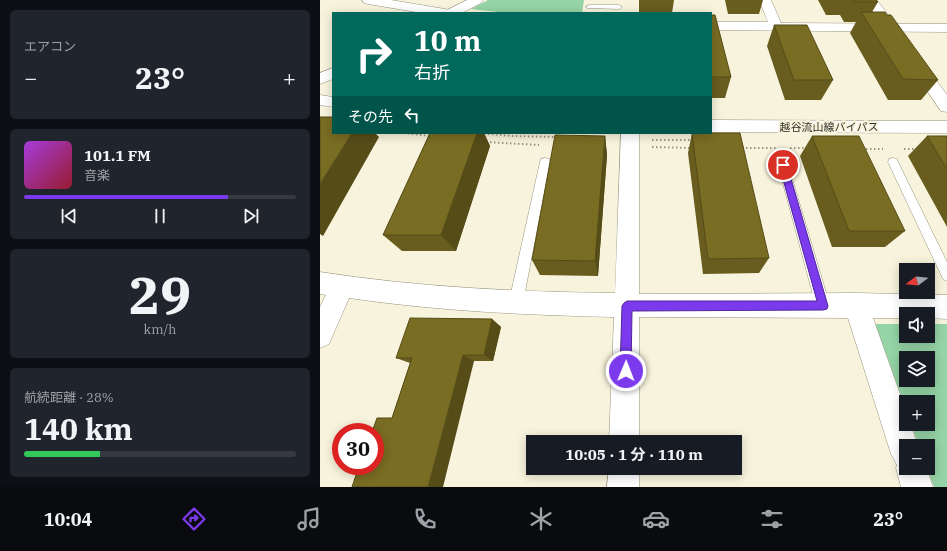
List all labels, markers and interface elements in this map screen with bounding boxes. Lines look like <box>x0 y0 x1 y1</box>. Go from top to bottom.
text: 10 m <box>414 22 481 59</box>
icon: right <box>348 28 400 80</box>
text: エアコン <box>24 38 76 55</box>
text: 23° <box>135 58 185 97</box>
text: 右折 <box>414 61 450 84</box>
text: − <box>24 63 37 92</box>
text: + <box>283 63 296 92</box>
icon: left <box>401 104 423 126</box>
text: その先 <box>348 107 393 126</box>
street label: 越谷流山線バイパス <box>780 120 878 134</box>
text: 101.1 FM <box>84 146 151 165</box>
pin <box>766 148 800 182</box>
icon: arrive <box>772 154 794 176</box>
text: 音楽 <box>84 167 110 184</box>
icon: previous <box>58 205 80 227</box>
icon: pause <box>149 205 171 227</box>
icon: next <box>240 205 262 227</box>
text: 29 <box>129 261 191 328</box>
north arrow <box>899 263 935 299</box>
map controls <box>899 263 935 475</box>
button: sound <box>899 307 935 343</box>
text: km/h <box>144 321 176 338</box>
position arrow <box>605 350 647 392</box>
button: layers <box>899 351 935 387</box>
text: 航続距離 · 28% <box>24 389 114 406</box>
button: + <box>899 395 935 431</box>
text: 140 km <box>24 409 133 448</box>
speed limit sign: 30 <box>332 423 384 475</box>
button: − <box>899 439 935 475</box>
text: 10:05 · 1 分 · 110 m <box>565 445 703 464</box>
icon: directions <box>180 505 208 533</box>
icon: music <box>295 505 323 533</box>
icon: phone <box>411 505 439 533</box>
icon: climate <box>527 505 555 533</box>
icon: car <box>642 505 670 533</box>
icon: filters <box>758 505 786 533</box>
text: 10:04 <box>44 508 92 531</box>
text: 23° <box>873 508 903 531</box>

